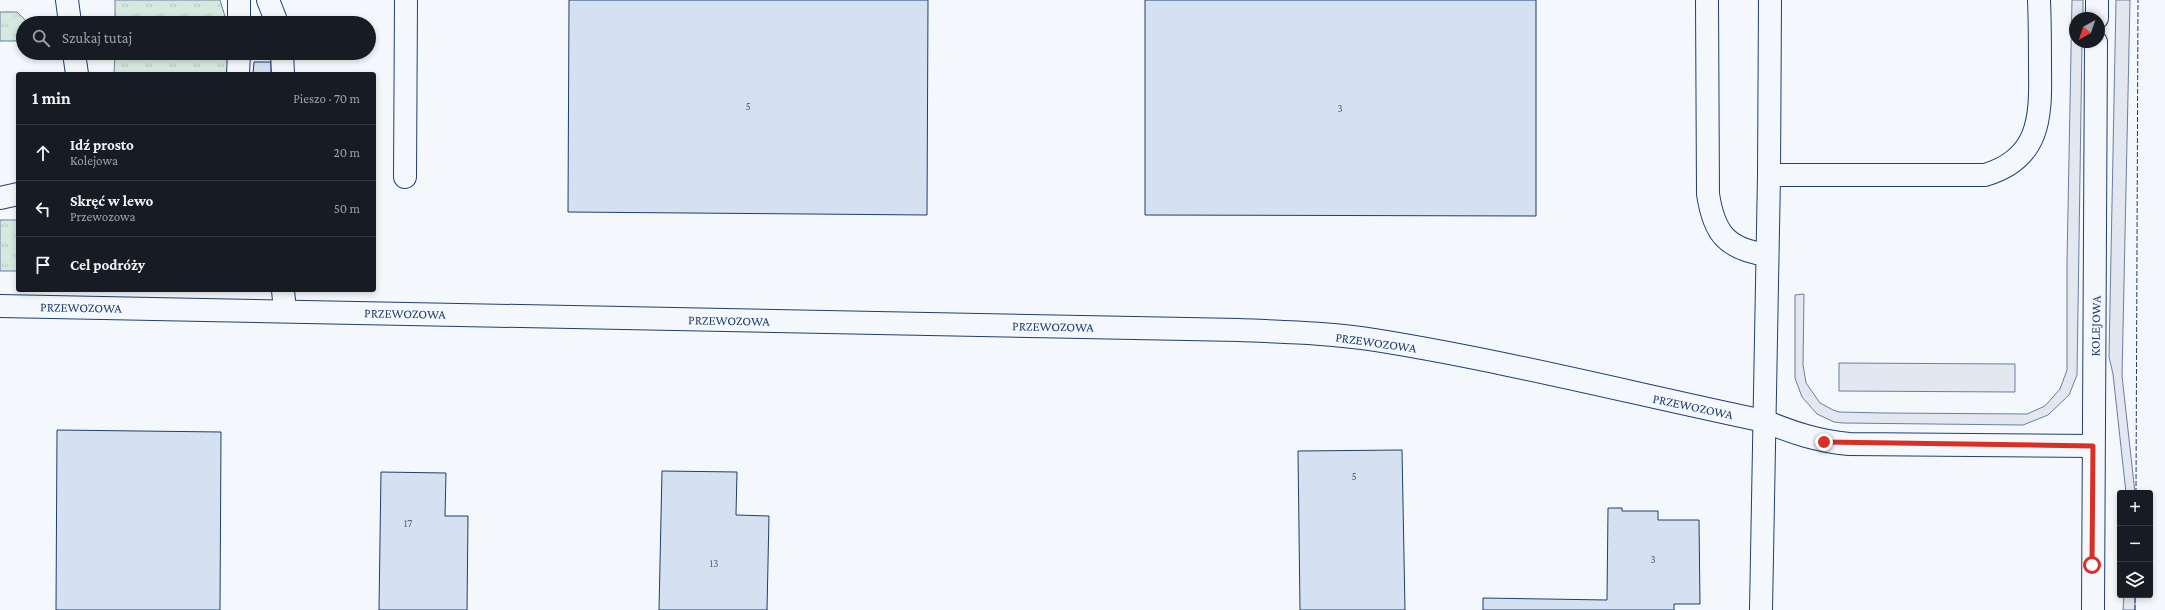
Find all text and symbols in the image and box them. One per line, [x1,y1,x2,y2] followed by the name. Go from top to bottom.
[2069,12,2105,48] north arrow
[16,16,376,60] search box
[30,27,52,49] icon: search
[62,30,132,46] text: Szukaj tutaj
[32,89,71,108] text: 1 min
[293,91,360,106] text: Pieszo · 70 m
[745,100,751,112] house number: 5
[1337,102,1343,114] house number: 3
[70,137,134,153] text: Idź prosto
[32,142,54,164] icon: ahead
[334,145,360,160] text: 20 m
[70,153,118,168] text: Kolejowa
[70,193,153,209] text: Skręć w lewo
[32,198,54,220] icon: left
[334,201,360,216] text: 50 m
[70,209,136,224] text: Przewozowa
[32,254,54,276] icon: arrive
[70,257,145,273] text: Cel podróży
[2087,295,2104,357] street label: KOLEJOWA
[40,299,123,316] street label: PRZEWOZOWA
[364,305,447,322] street label: PRZEWOZOWA
[688,312,771,329] street label: PRZEWOZOWA
[1012,318,1095,335] street label: PRZEWOZOWA
[1334,329,1418,356] street label: PRZEWOZOWA
[1651,391,1735,422] street label: PRZEWOZOWA
[1815,433,1833,451] route end
[1351,470,1357,482] house number: 5
[2117,490,2153,598] map controls
[2117,490,2153,526] button: +
[404,517,412,529] house number: 17
[2117,526,2153,562] button: −
[1650,553,1656,565] house number: 3
[2083,556,2101,574] route start
[710,557,718,569] house number: 13
[2117,562,2153,598] button: layers

